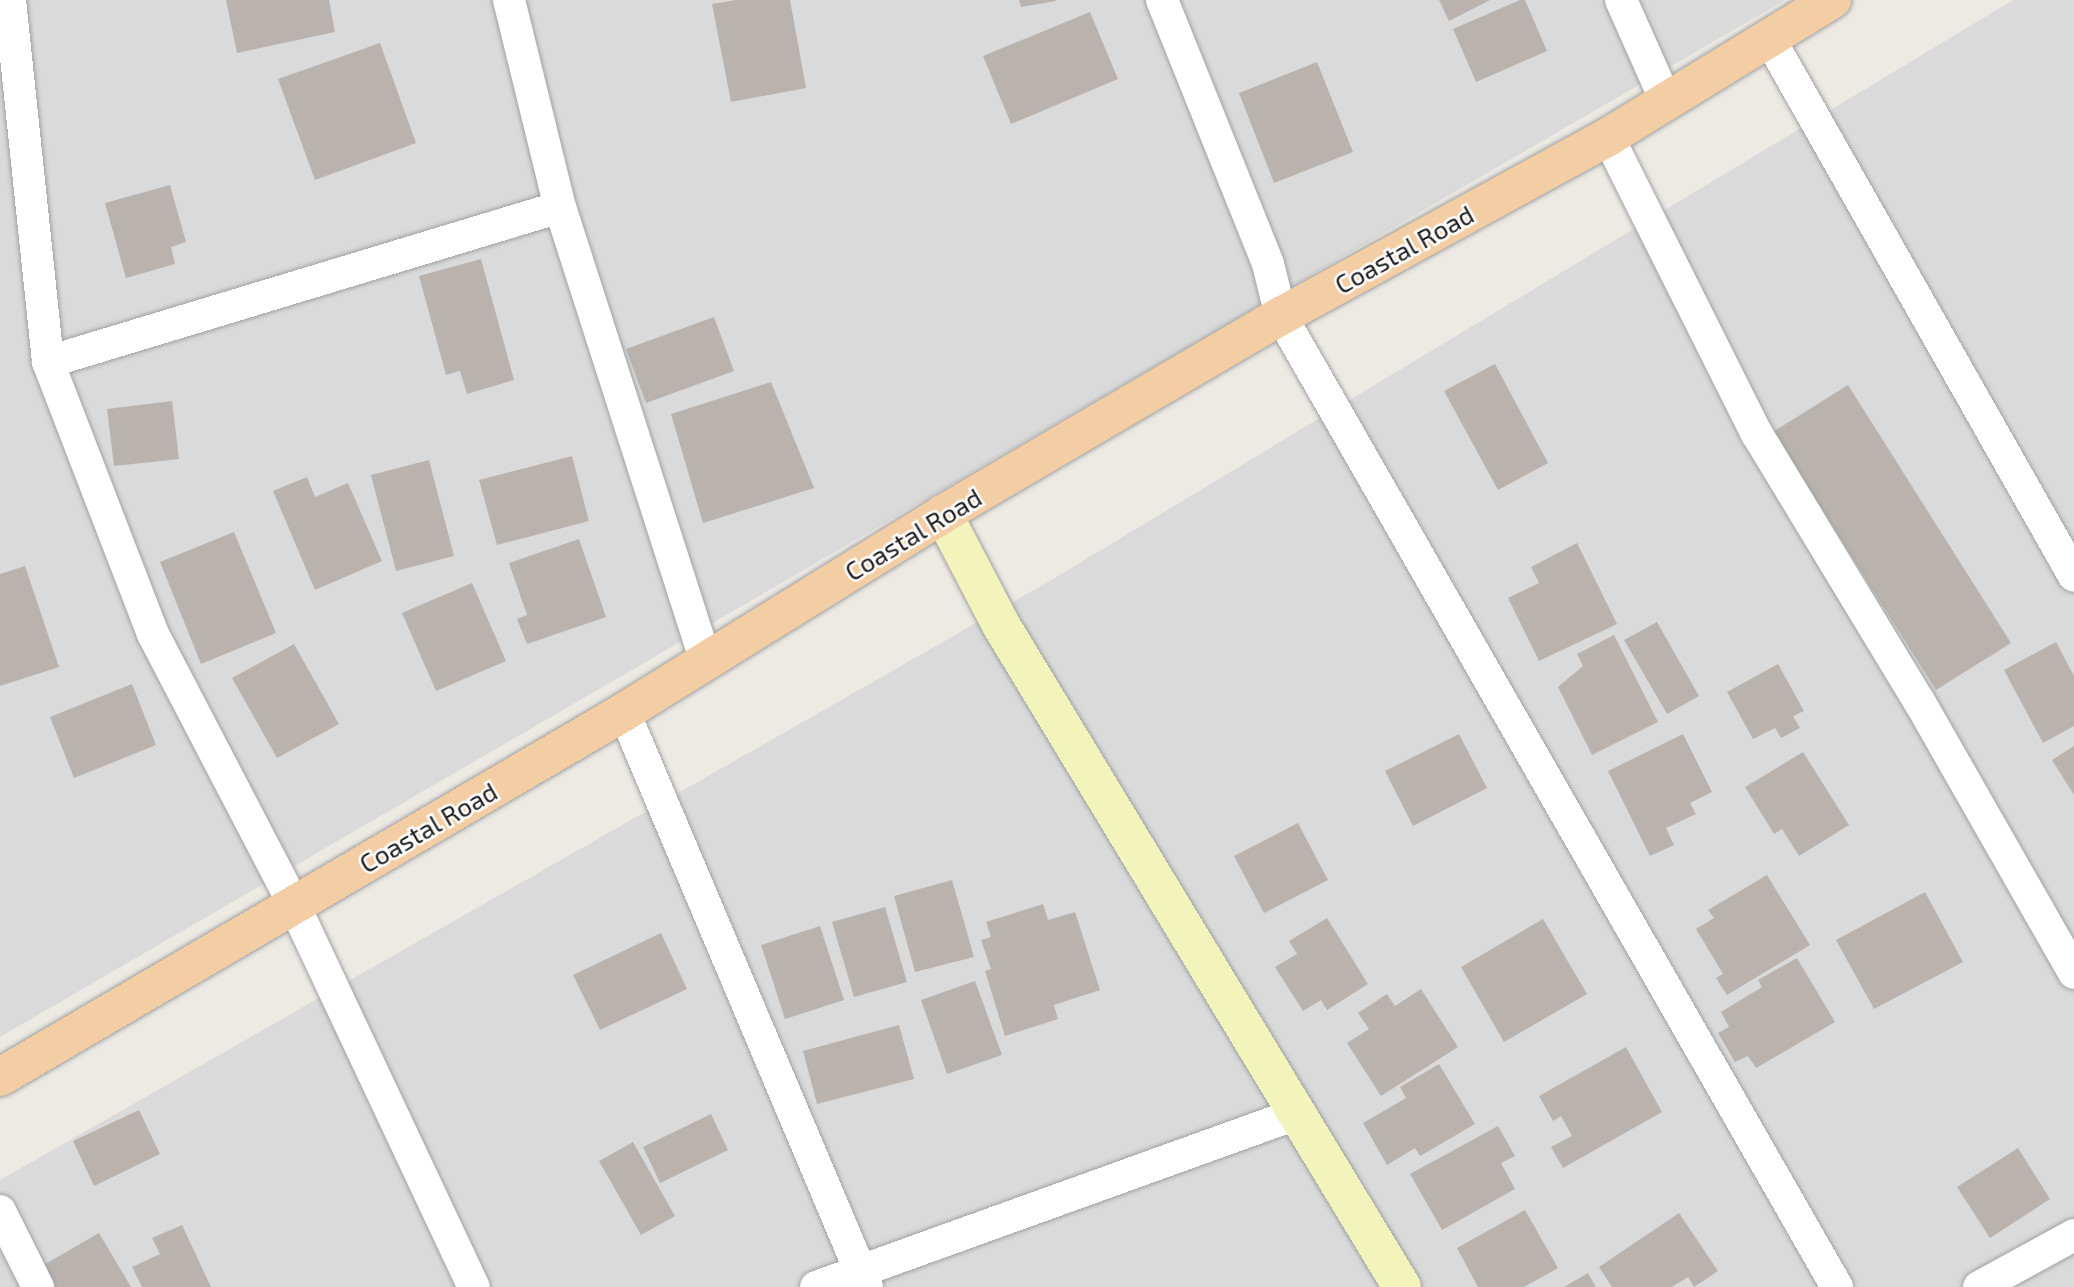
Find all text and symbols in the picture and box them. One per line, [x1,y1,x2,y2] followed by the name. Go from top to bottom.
[1329,198,1479,300] street label: Coastal Road
[839,481,987,587] street label: Coastal Road
[353,775,503,879] street label: Coastal Road

